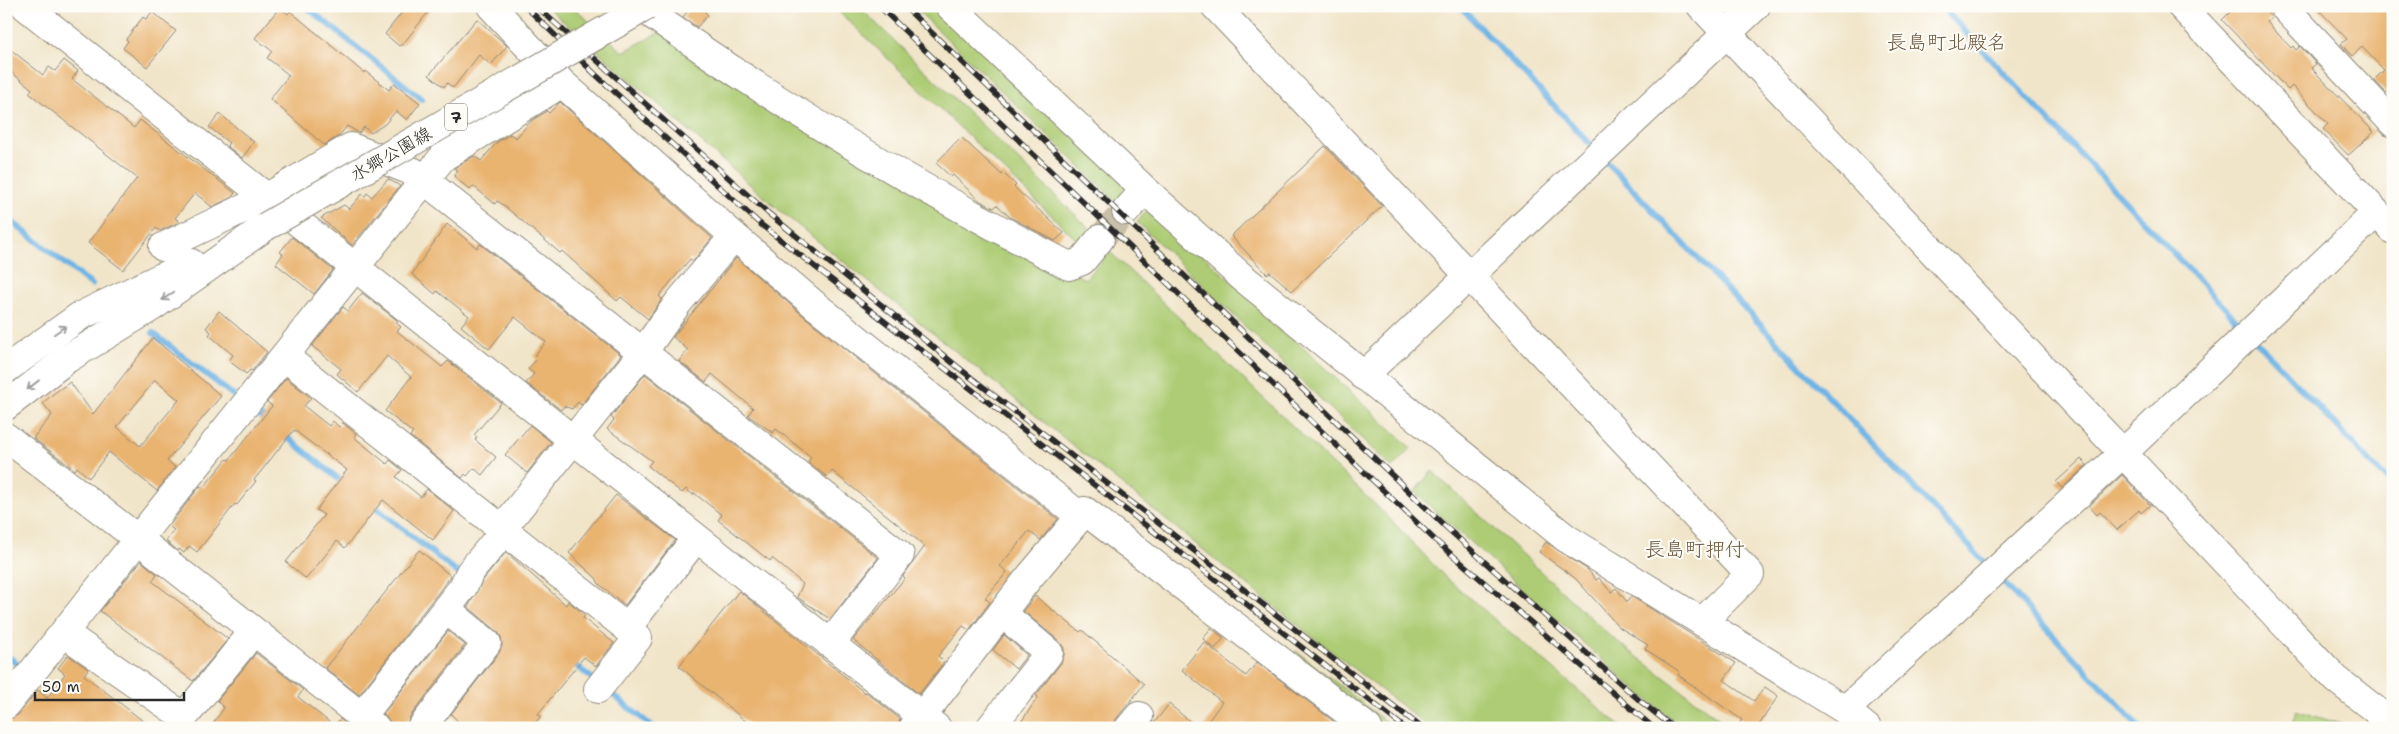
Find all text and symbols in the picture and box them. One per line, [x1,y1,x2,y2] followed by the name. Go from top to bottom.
[1887,29,2007,55] district label: 長島町北殿名
[445,104,467,130] road number: 7
[346,121,436,187] street label: 水郷公園線
[161,291,175,301] one-way arrow
[53,325,67,335] one-way arrow
[27,380,40,391] one-way arrow
[1645,536,1745,562] district label: 長島町押付
[35,669,184,701] scale bar
[42,677,80,697] text: 50 m

